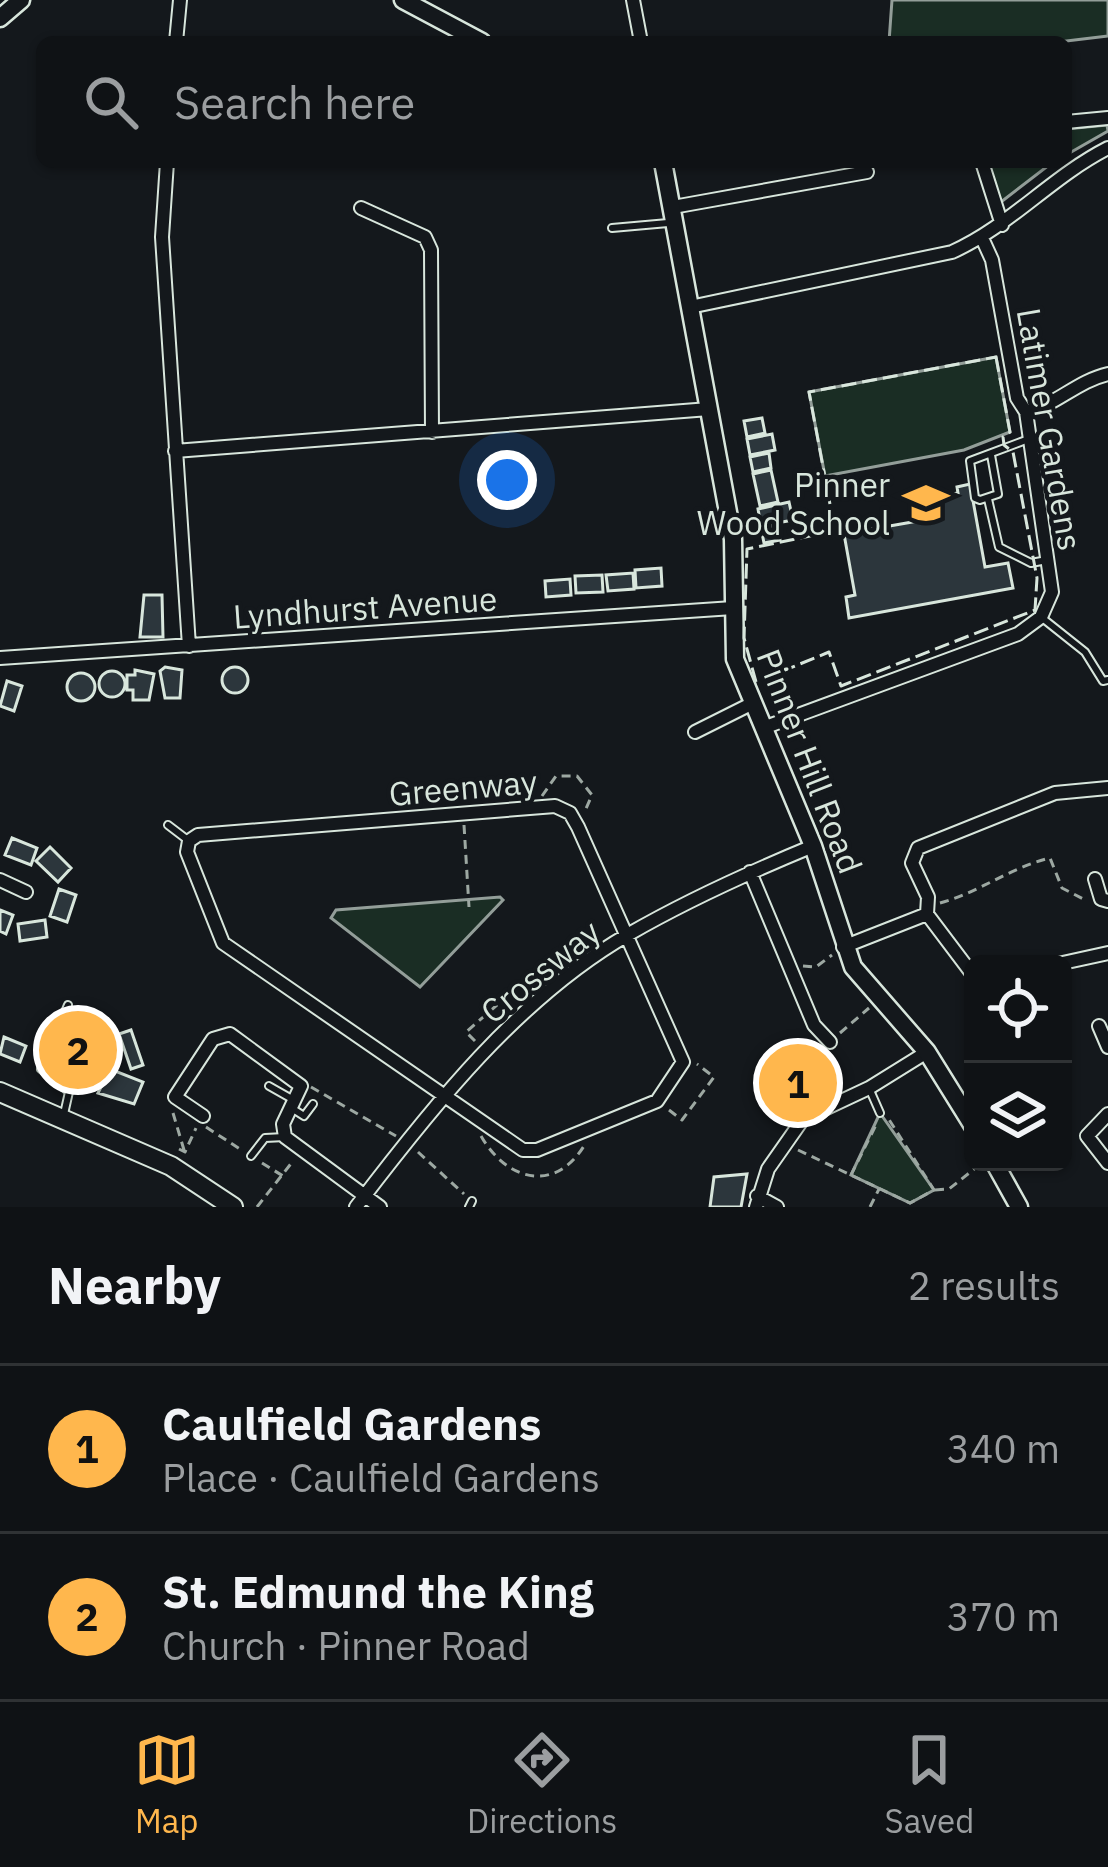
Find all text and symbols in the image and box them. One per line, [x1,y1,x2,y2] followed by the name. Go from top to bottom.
[36,36,1072,168] search box
[78,69,144,135] icon: search
[174,73,415,131] text: Search here
[1008,304,1092,554] street label: Latimer Gardens
[477,450,537,510] your location
[697,463,890,544] place label: Pinner Wood School
[901,478,951,528] school or university icon: Pinner Wood School
[232,576,498,638] street label: Lyndhurst Avenue
[748,643,872,879] street label: Pinner Hill Road
[387,759,539,815] street label: Greenway
[471,910,609,1032] street label: Crossway
[964,955,1072,1171] map controls
[964,955,1072,1063] button: locate
[39,1005,117,1095] pin: 2
[759,1038,837,1128] pin: 1
[964,1063,1072,1171] button: layers
[48,1252,221,1318] text: Nearby
[908,1260,1060,1311] text: 2 results
[162,1394,542,1452] text: Caulfield Gardens
[75,1423,99,1474] text: 1
[947,1423,1060,1474] text: 340 m
[162,1452,600,1503] text: Place · Caulfield Gardens
[162,1562,594,1620] text: St. Edmund the King
[75,1591,99,1642] text: 2
[947,1591,1060,1642] text: 370 m
[162,1620,530,1671] text: Church · Pinner Road
[134,1727,200,1842] tab: Map
[467,1727,617,1842] tab: Directions
[885,1727,974,1842] tab: Saved

